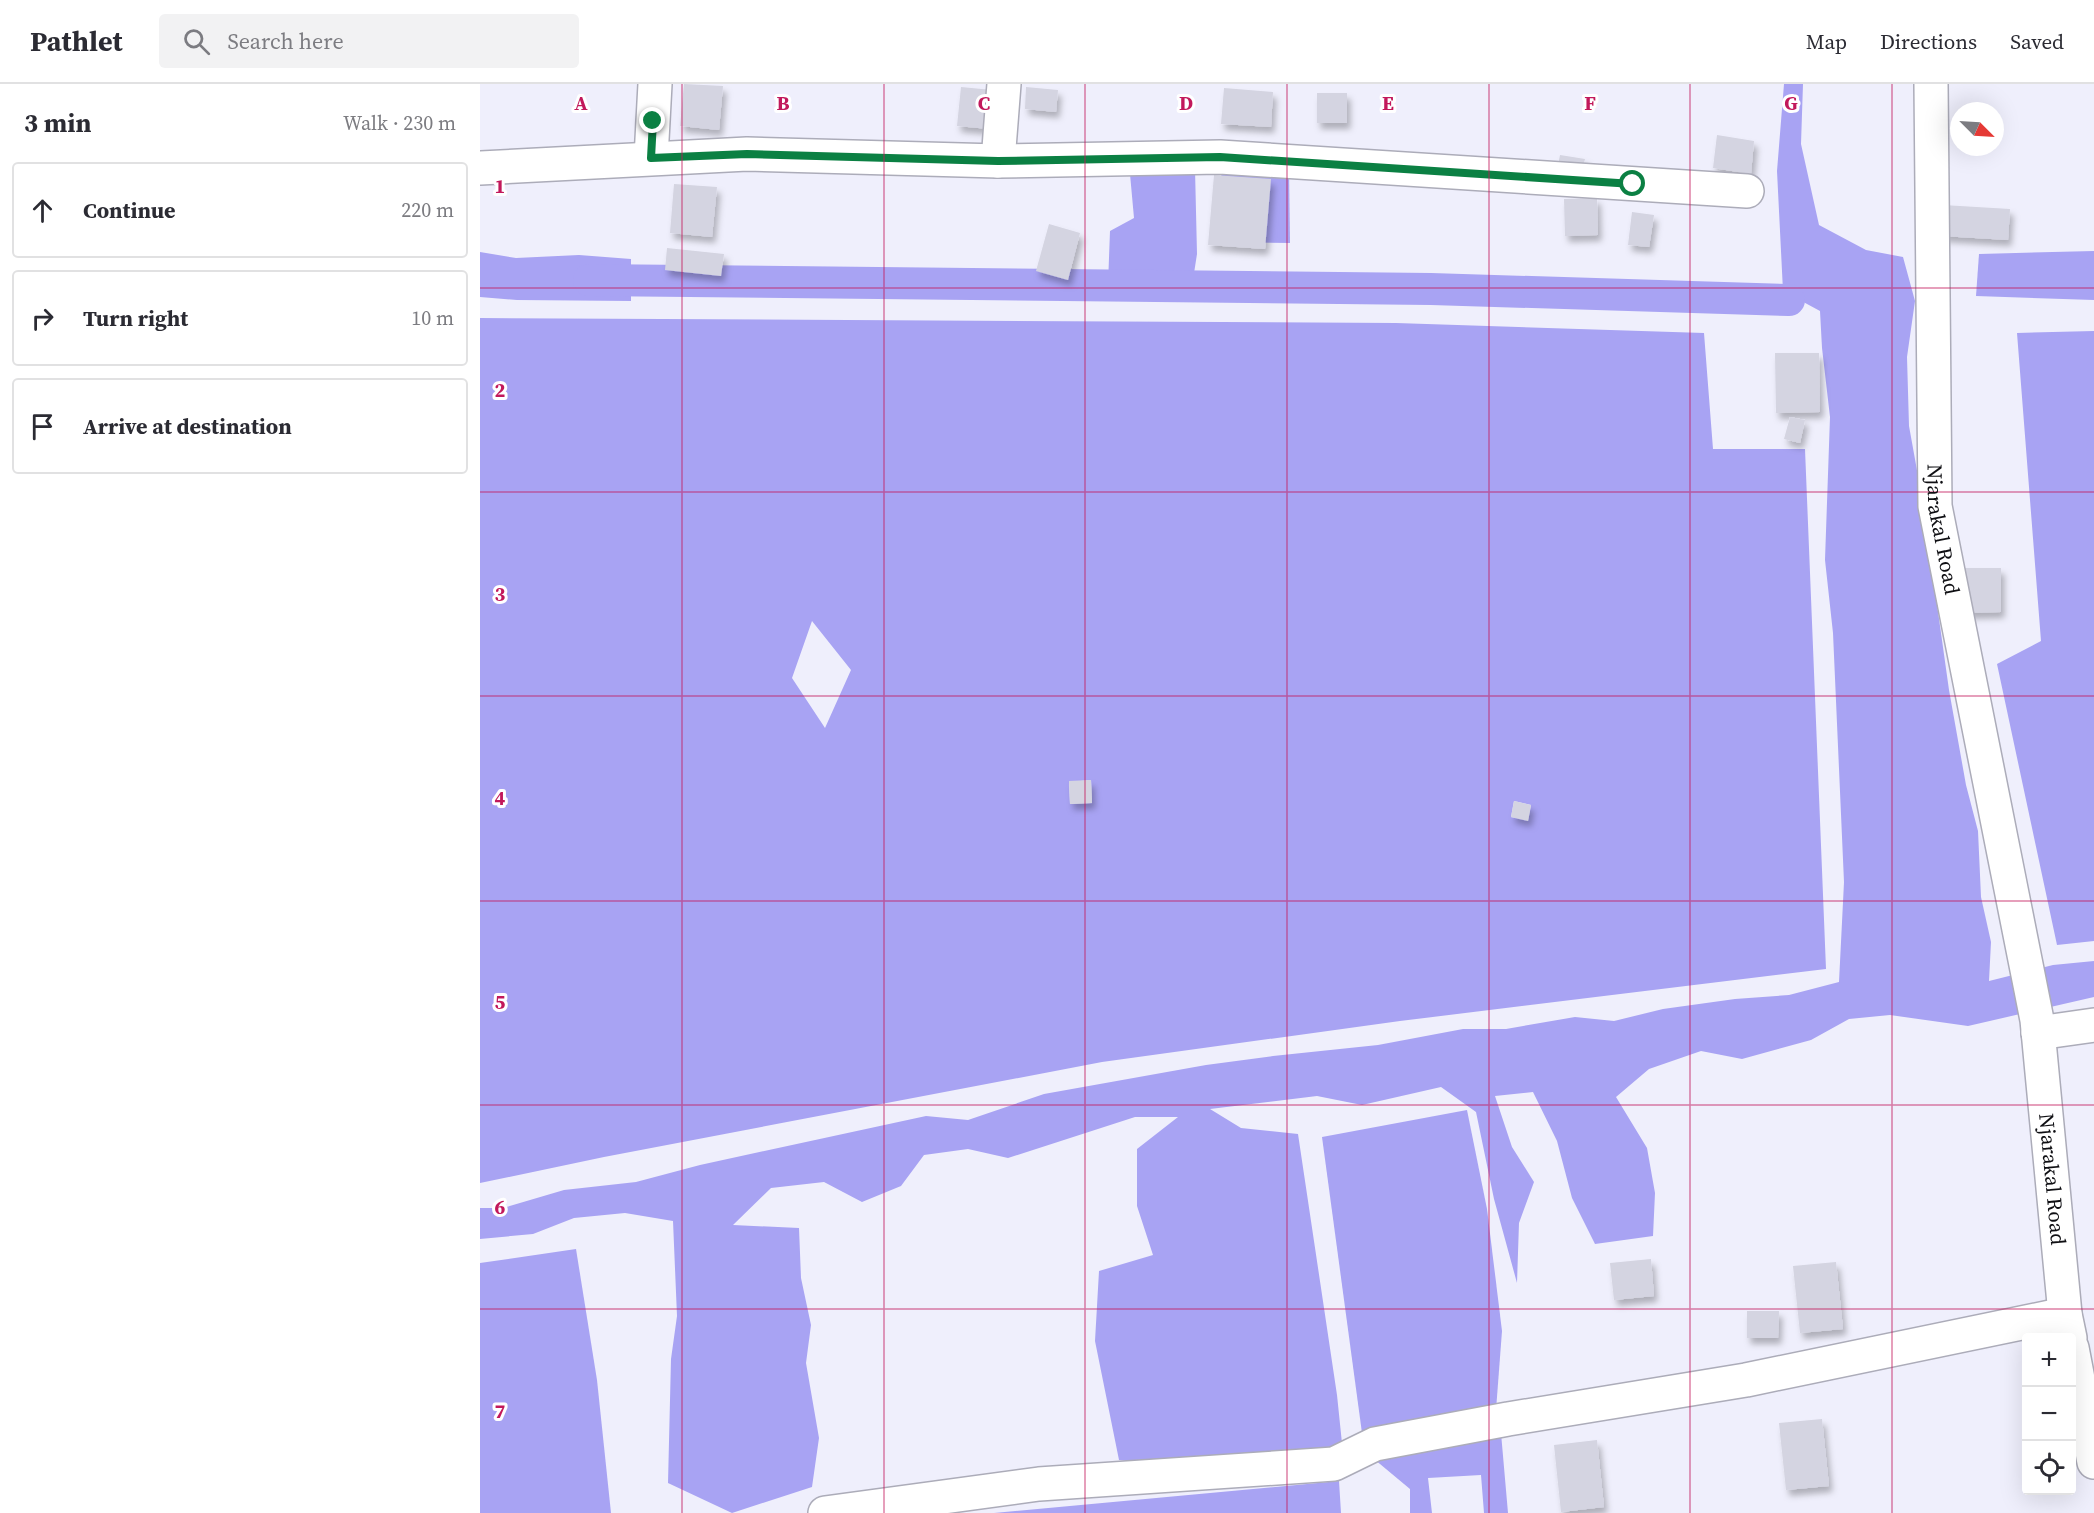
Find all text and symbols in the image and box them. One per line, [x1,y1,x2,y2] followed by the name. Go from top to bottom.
[159,14,579,68] search box
[30,22,123,60] text: Pathlet
[180,25,213,58] icon: search
[228,26,344,56] text: Search here
[1806,27,1847,56] text: Map
[1880,27,1977,56] text: Directions
[2010,27,2064,56] text: Saved
[574,89,588,117] text: A
[776,89,790,117] text: B
[978,89,990,117] text: C
[1179,89,1193,117] text: D
[1382,89,1394,117] text: E
[1584,89,1596,117] text: F
[1784,89,1798,117] text: G
[1950,102,2004,156] north arrow
[24,105,91,141] text: 3 min
[639,107,665,133] route end
[343,109,456,137] text: Walk · 230 m
[1619,170,1645,196] route start
[495,172,505,200] text: 1
[26,194,59,227] icon: ahead
[83,195,176,225] text: Continue
[401,196,454,224] text: 220 m
[26,302,59,335] icon: right
[83,303,188,333] text: Turn right
[411,304,454,332] text: 10 m
[495,376,506,404] text: 2
[26,410,59,443] icon: arrive
[83,411,292,441] text: Arrive at destination
[1921,464,1967,597] street label: Njarakal Road
[495,580,506,608] text: 3
[495,784,506,812] text: 4
[495,988,506,1016] text: 5
[2032,1112,2073,1246] street label: Njarakal Road
[495,1193,506,1221] text: 6
[2022,1333,2076,1495] map controls
[2022,1333,2076,1387] button: +
[2022,1387,2076,1441] button: −
[495,1397,506,1425] text: 7
[2022,1441,2076,1495] button: locate

